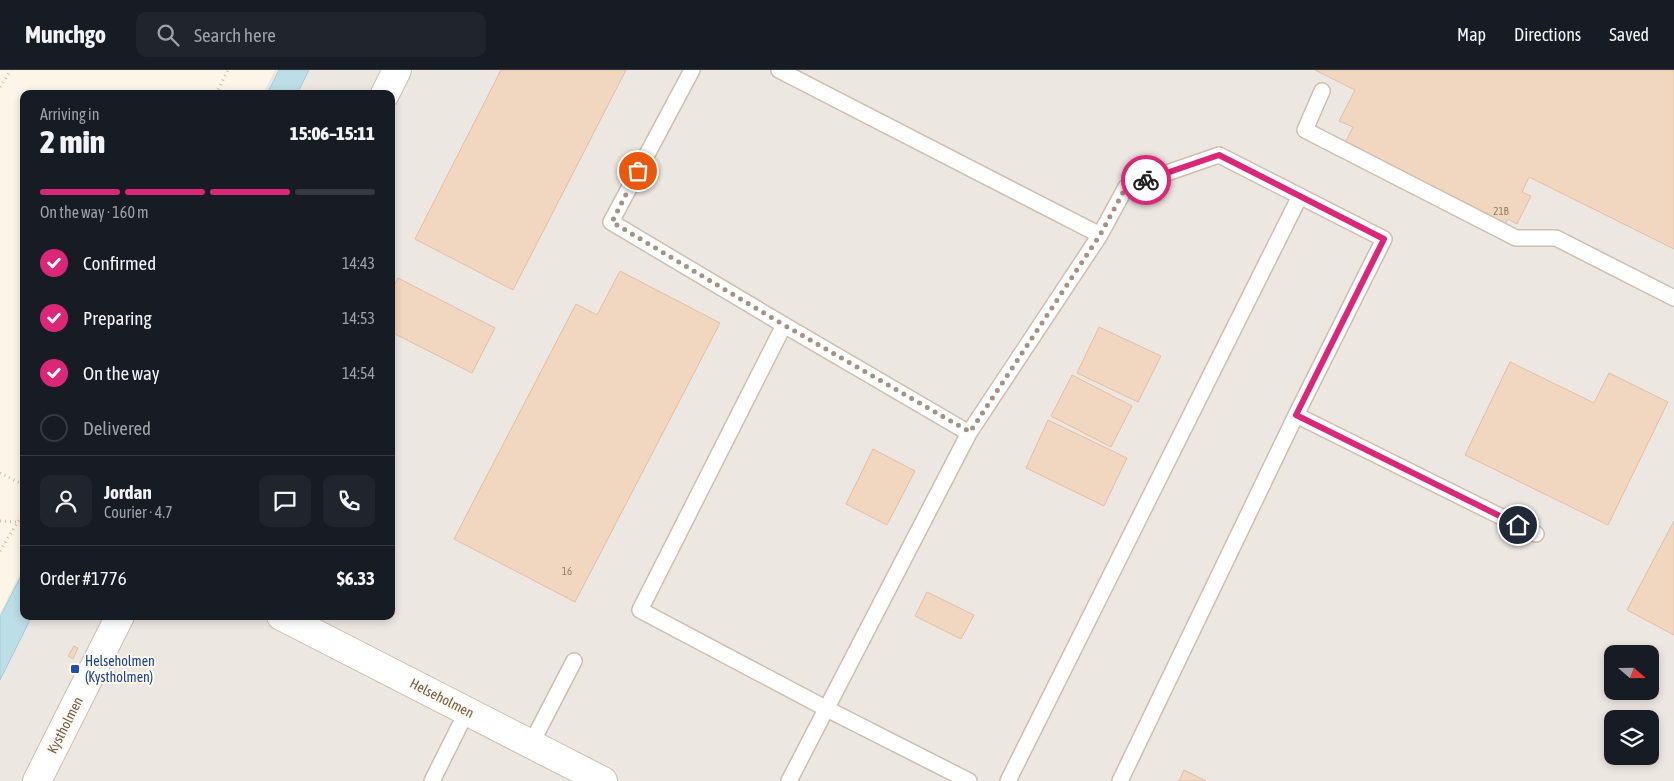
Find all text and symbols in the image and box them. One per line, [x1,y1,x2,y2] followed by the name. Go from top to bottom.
[136,12,486,57] search box
[25,21,106,48] text: Munchgo
[154,21,182,49] icon: search
[194,24,276,46] text: Search here
[1457,24,1486,45] text: Map
[1514,24,1581,45] text: Directions
[1609,24,1649,45] text: Saved
[40,105,100,123] text: Arriving in
[290,122,375,144] text: 15:06–15:11
[40,123,105,160] text: 2 min
[617,150,659,192] pin
[1121,155,1171,205] courier
[624,157,652,185] icon: bag
[1132,166,1160,194] icon: bike
[40,203,149,221] text: On the way · 160 m
[1493,205,1510,217] house number: 21B
[40,249,68,277] icon: check
[83,252,156,274] text: Confirmed
[342,254,375,272] text: 14:43
[40,304,68,332] icon: check
[83,307,152,329] text: Preparing
[342,309,375,327] text: 14:53
[40,359,68,387] icon: check
[83,362,160,384] text: On the way
[342,364,375,382] text: 14:54
[83,417,151,439] text: Delivered
[40,475,92,527] button: person
[259,475,311,527] button: chat
[323,475,375,527] button: phone
[104,481,152,503] text: Jordan
[104,503,173,521] text: Courier · 4.7
[1497,504,1539,546] pin
[1504,511,1532,539] icon: home
[562,565,572,577] house number: 16
[40,567,127,589] text: Order #1776
[337,567,375,589] text: $6.33
[1604,645,1659,700] north arrow
[1604,645,1659,765] map controls
[85,653,155,685] place label: Helseholmen (Kystholmen)
[69,663,81,675] marker: Helseholmen (Kystholmen)
[407,675,477,721] street label: Helseholmen
[44,694,86,756] street label: Kystholmen
[1604,710,1659,765] button: layers

